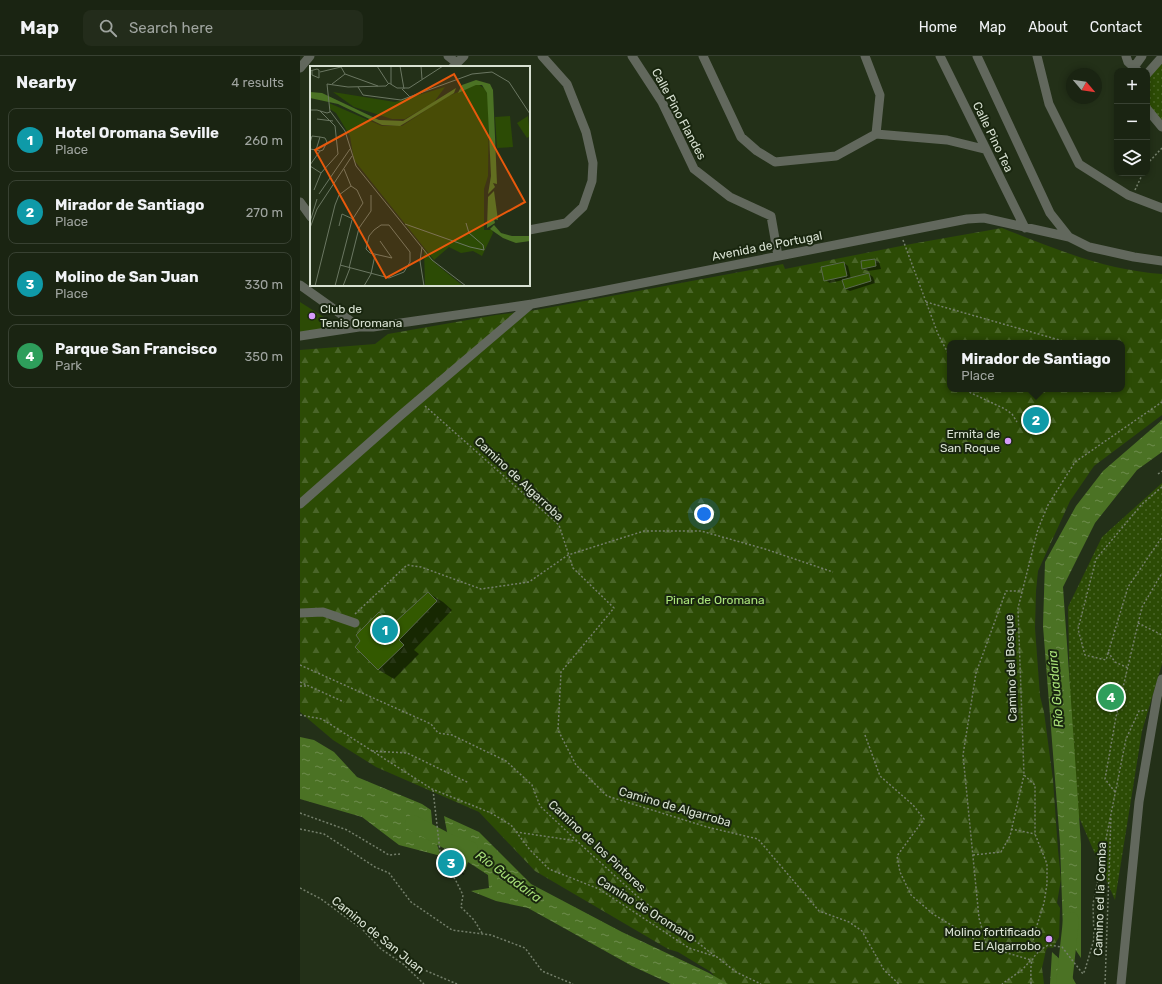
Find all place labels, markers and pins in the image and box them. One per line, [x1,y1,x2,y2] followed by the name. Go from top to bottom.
[320,302,402,330] place label: Club de Tenis Oromana
[307,311,317,321] marker: Club de Tenis Oromana
[1023,405,1049,435] pin: 2
[940,427,1000,455] place label: Ermita de San Roque
[1003,436,1013,446] marker: Ermita de San Roque
[372,615,398,645] pin: 1
[1098,682,1124,712] pin: 4
[438,848,464,878] pin: 3
[944,925,1041,953] place label: Molino fortificado El Algarrobo
[1044,934,1054,944] marker: Molino fortificado El Algarrobo

